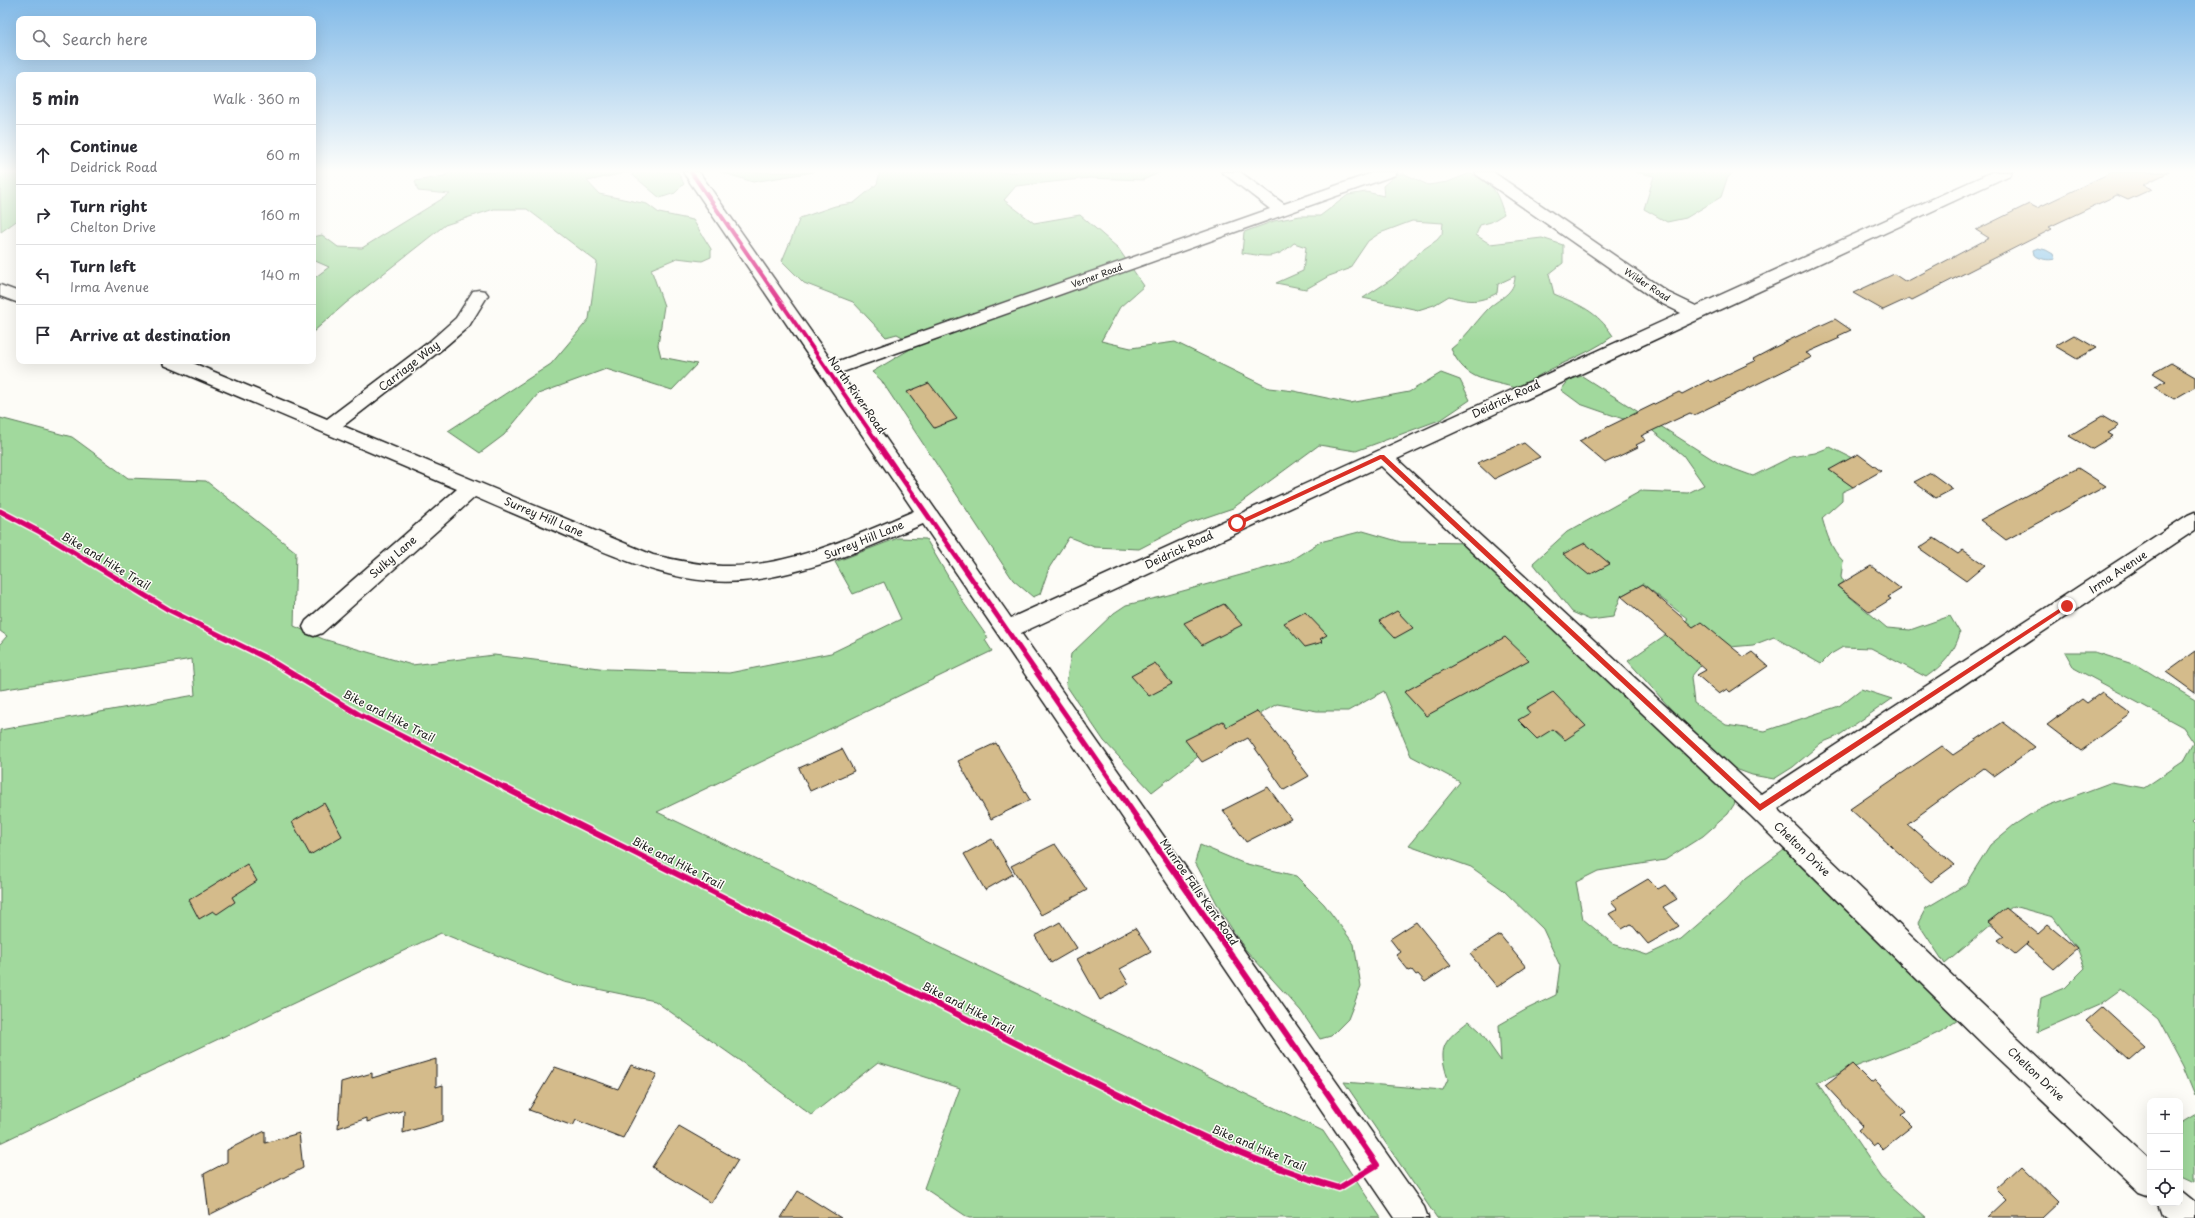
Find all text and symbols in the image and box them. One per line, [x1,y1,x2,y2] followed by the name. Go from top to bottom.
[16,16,316,60] search box
[30,27,52,49] icon: search
[62,27,148,50] text: Search here
[32,85,79,111] text: 5 min
[213,89,300,108] text: Walk · 360 m
[70,134,138,157] text: Continue
[32,144,54,166] icon: ahead
[266,145,300,164] text: 60 m
[70,157,157,176] text: Deidrick Road
[70,194,147,217] text: Turn right
[32,204,54,226] icon: right
[261,205,300,224] text: 160 m
[70,217,156,236] text: Chelton Drive
[70,254,136,277] text: Turn left
[1069,259,1124,291] street label: Verner Road
[32,264,54,286] icon: left
[1622,264,1673,304] street label: Wilder Road
[261,265,300,284] text: 140 m
[70,277,149,296] text: Irma Avenue
[70,323,231,346] text: Arrive at destination
[32,324,54,346] icon: arrive
[374,336,443,395] street label: Carriage Way
[824,353,891,437] street label: North River Road
[1469,375,1543,422] street label: Deidrick Road
[502,492,587,541] street label: Surrey Hill Lane
[1228,514,1246,532] route start
[821,516,906,563] street label: Surrey Hill Lane
[1142,526,1216,573] street label: Deidrick Road
[59,527,154,594] street label: Bike and Hike Trail
[365,531,420,582] street label: Sulky Lane
[2085,546,2151,597] street label: Irma Avenue
[2058,597,2076,615] route end
[340,685,438,746] street label: Bike and Hike Trail
[1770,817,1835,880] street label: Chelton Drive
[629,832,727,893] street label: Bike and Hike Trail
[1156,835,1243,949] street label: Munroe Falls Kent Road
[919,977,1017,1038] street label: Bike and Hike Trail
[2004,1043,2069,1105] street label: Chelton Drive
[2147,1098,2183,1206] map controls
[2147,1098,2183,1134] button: +
[1209,1120,1309,1175] street label: Bike and Hike Trail
[2147,1134,2183,1170] button: −
[2147,1170,2183,1206] button: locate

